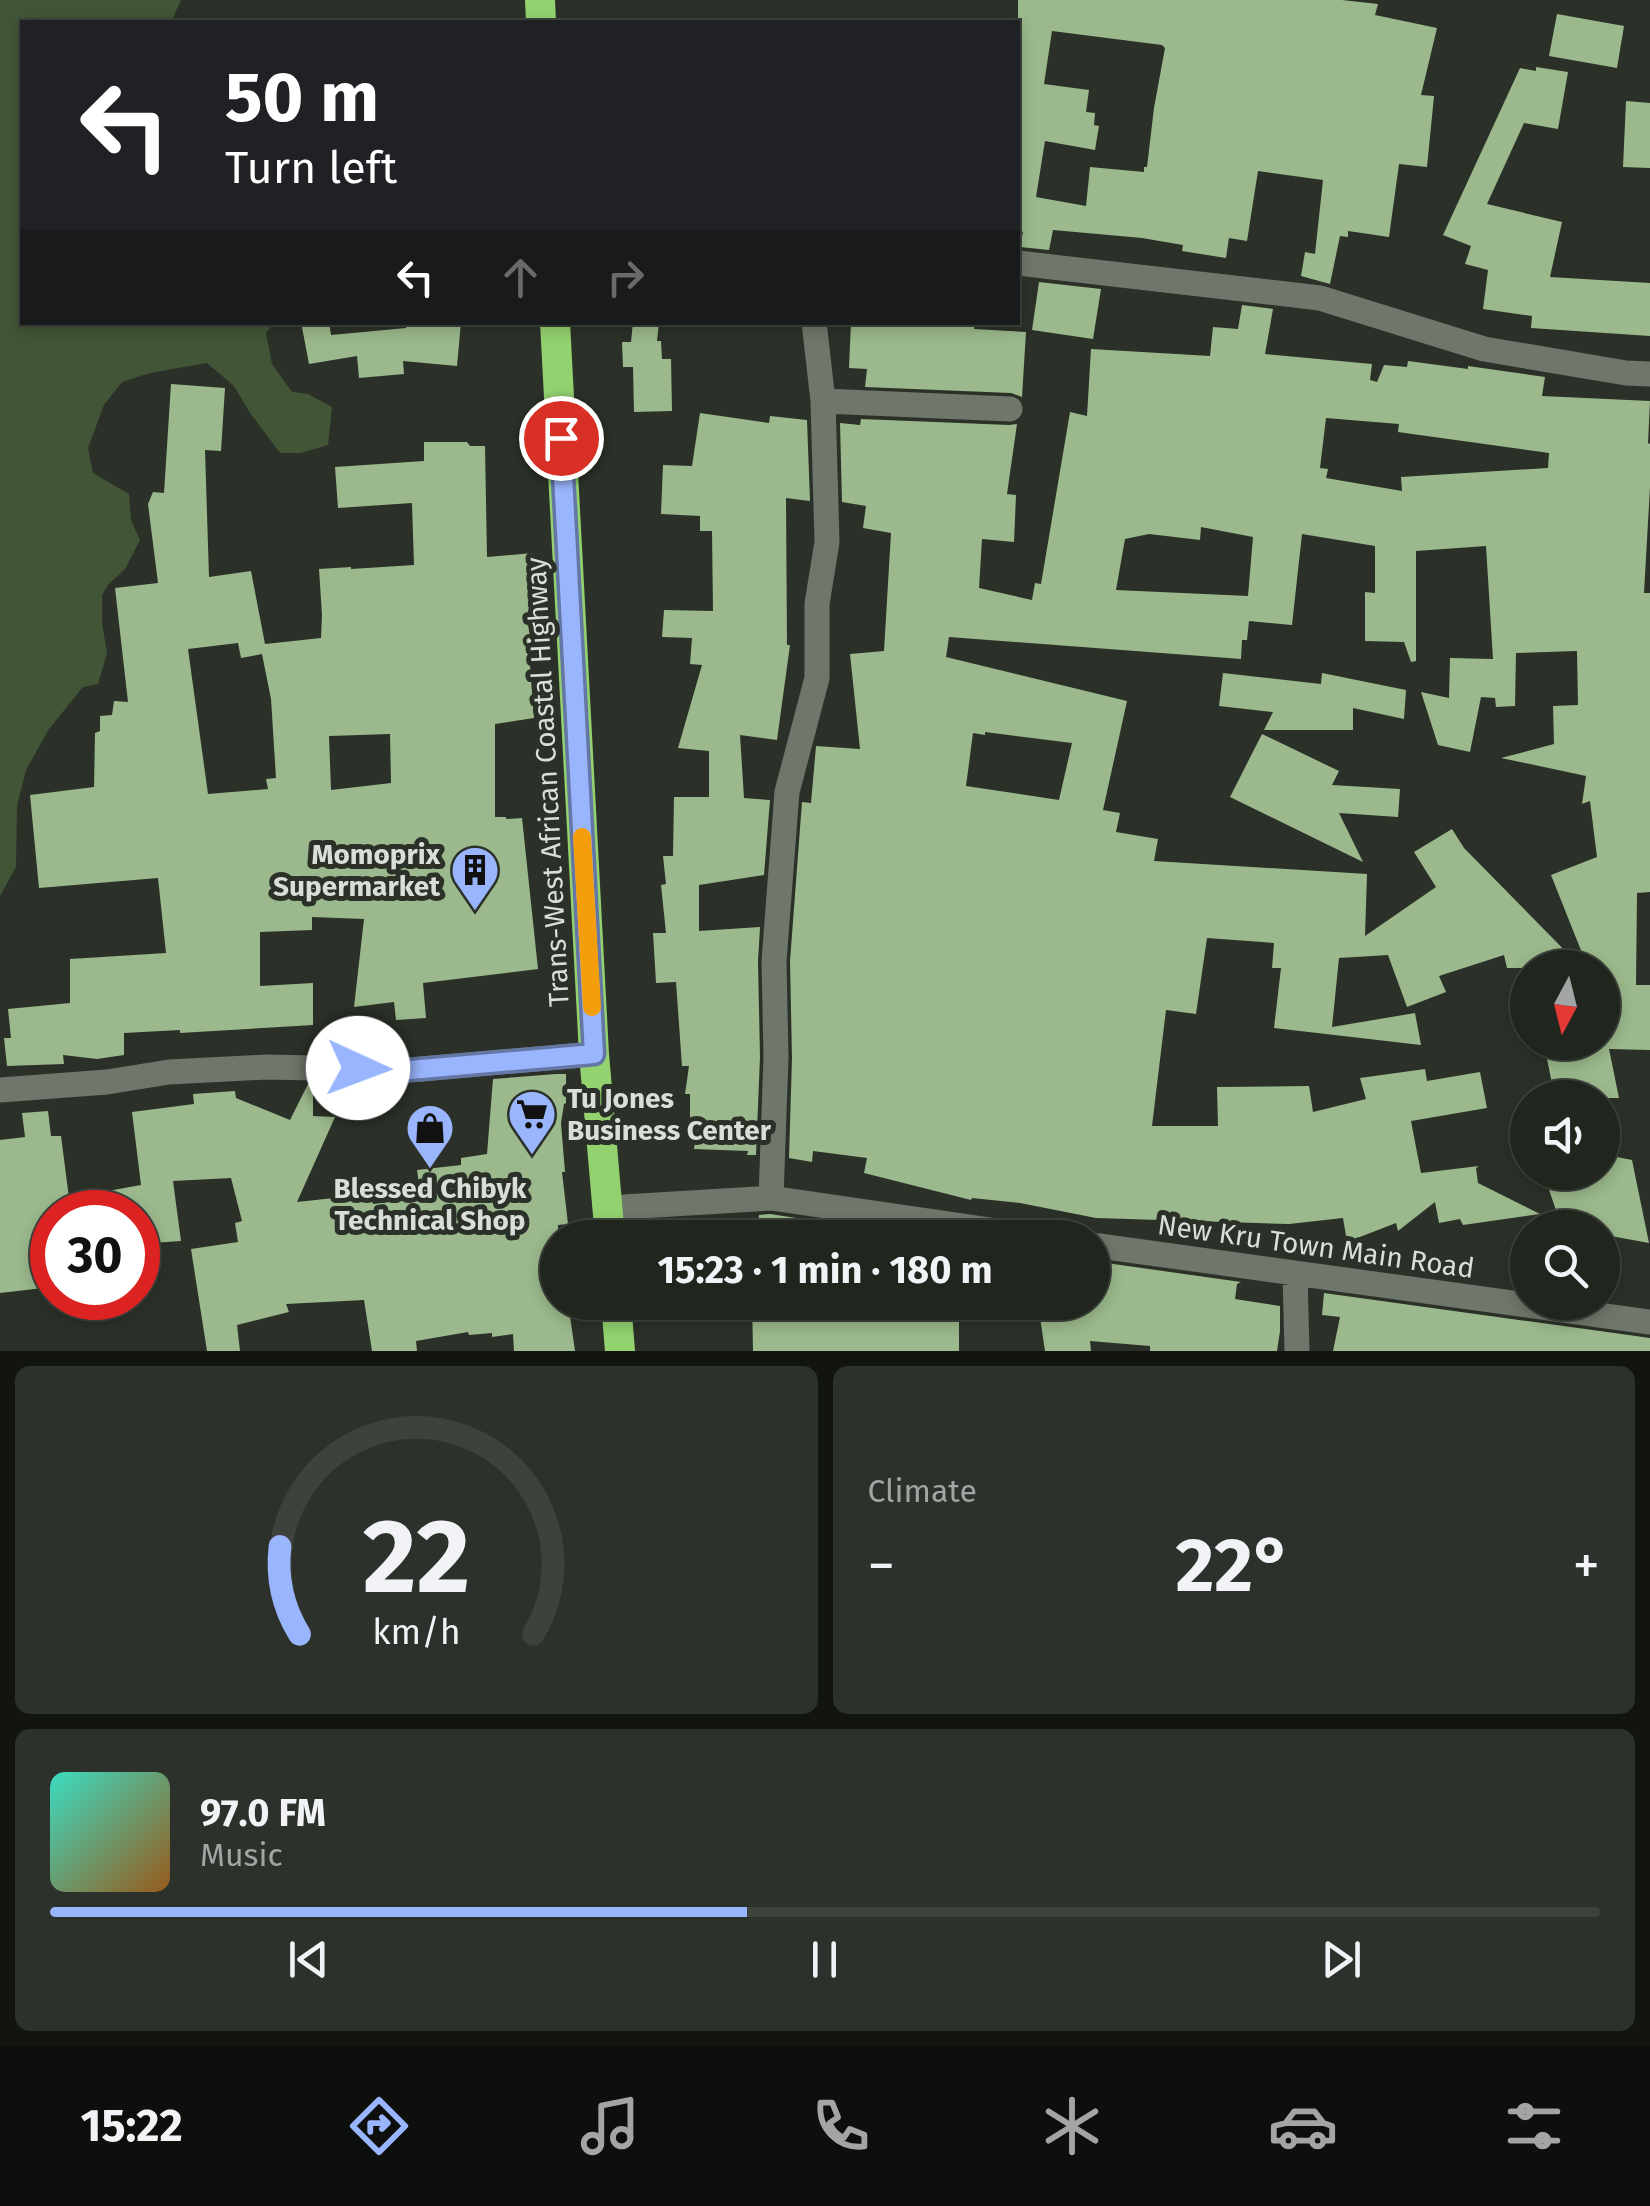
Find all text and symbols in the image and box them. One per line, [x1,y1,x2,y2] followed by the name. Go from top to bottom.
[225,56,379,140] text: 50 m
[60,60,190,190] icon: left
[225,141,397,195] text: Turn left
[388,250,443,305] icon: left
[493,250,548,305] icon: ahead
[598,250,653,305] icon: right
[519,396,604,481] pin
[534,411,589,466] icon: arrive
[519,556,576,1008] street label: Trans-West African Coastal Highway
[273,838,441,903] place label: Momoprix Supermarket
[449,844,501,912] building icon: Momoprix Supermarket
[1510,950,1620,1060] north arrow
[1510,950,1620,1320] map controls
[306,1016,410,1120] position arrow
[1510,1080,1620,1190] button: sound
[567,1082,772,1147] place label: Tu Jones Business Center
[506,1088,558,1156] supermarket icon: Tu Jones Business Center
[404,1102,456,1170] shop icon: Blessed Chibyk Technical Shop
[334,1172,527,1237] place label: Blessed Chibyk Technical Shop
[30,1190,160,1320] speed limit sign: 30
[1155,1208,1476,1285] street label: New Kru Town Main Road
[1510,1210,1620,1320] button: search
[657,1247,993,1293] text: 15:23 · 1 min · 180 m
[868,1472,977,1510] text: Climate
[362,1495,470,1620] text: 22
[1175,1521,1292,1611] text: 22°
[868,1533,895,1599] text: −
[1573,1533,1600,1599] text: +
[372,1611,460,1653] text: km/h
[200,1790,326,1836] text: 97.0 FM
[200,1836,283,1874] text: Music
[281,1932,336,1987] icon: previous
[797,1932,852,1987] icon: pause
[1314,1932,1369,1987] icon: next
[344,2091,414,2161] icon: directions
[575,2091,645,2161] icon: music
[806,2091,876,2161] icon: phone
[1037,2091,1107,2161] icon: climate
[1268,2091,1338,2161] icon: car
[1499,2091,1569,2161] icon: filters
[81,2099,183,2153] text: 15:22

